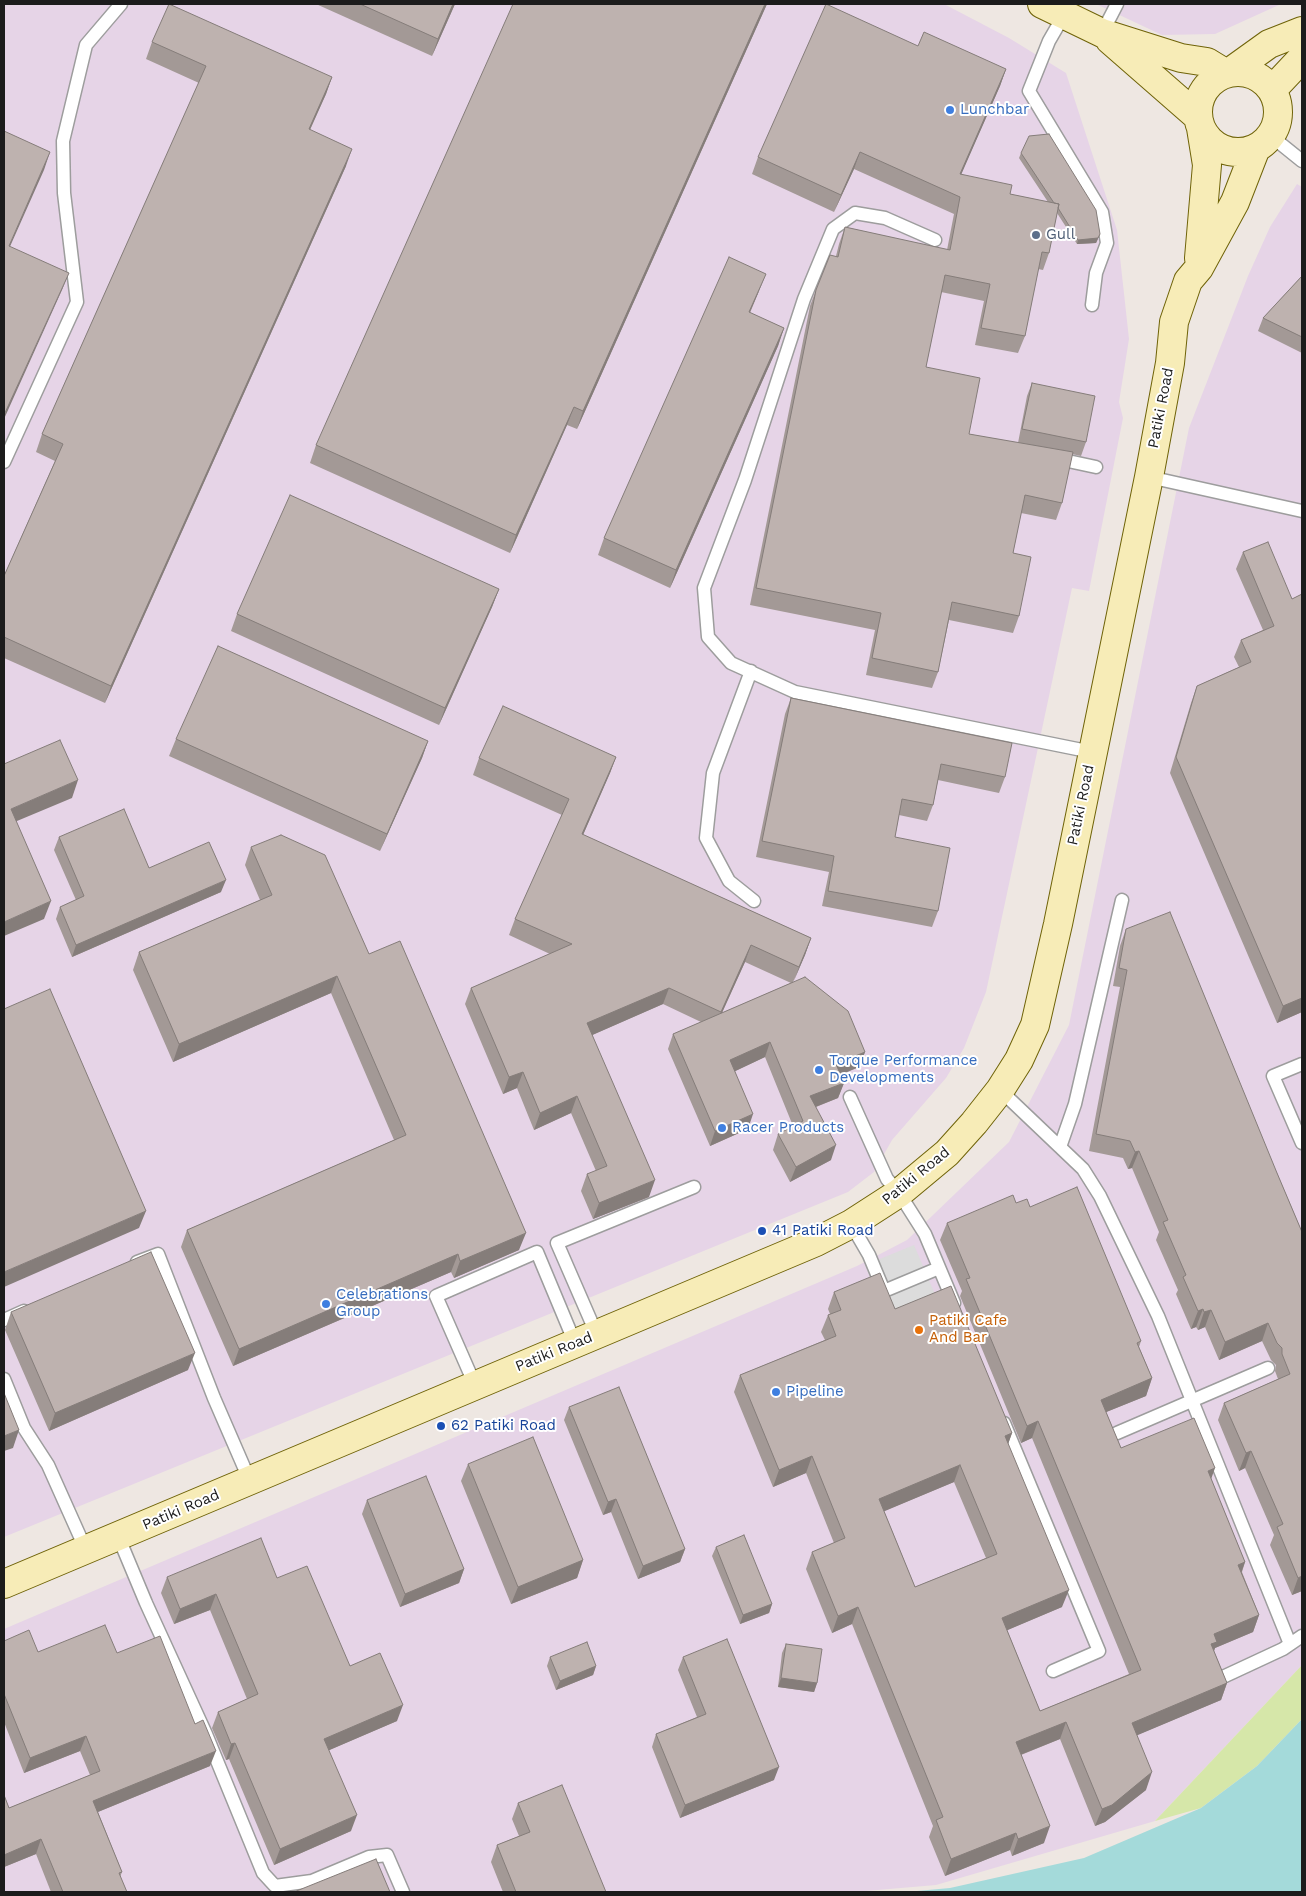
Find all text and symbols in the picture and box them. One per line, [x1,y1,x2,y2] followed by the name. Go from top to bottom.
[960,101,1029,119] place label: Lunchbar
[944,104,956,116] marker: Lunchbar
[1046,226,1075,244] place label: Gull
[1030,229,1042,241] marker: Gull
[1144,366,1178,450] street label: Patiki Road
[1064,763,1098,847] street label: Patiki Road
[829,1052,977,1087] place label: Torque Performance Developments
[813,1064,825,1076] marker: Torque Performance Developments
[732,1119,844,1137] place label: Racer Products
[716,1122,728,1134] marker: Racer Products
[879,1143,953,1209] street label: Patiki Road
[772,1222,874,1240] place label: 41 Patiki Road
[756,1225,768,1237] marker: 41 Patiki Road
[336,1286,428,1321] place label: Celebrations Group
[320,1298,332,1310] marker: Celebrations Group
[929,1312,1007,1347] place label: Patiki Cafe And Bar
[913,1324,925,1336] marker: Patiki Cafe And Bar
[513,1328,595,1376] street label: Patiki Road
[786,1383,844,1401] place label: Pipeline
[770,1386,782,1398] marker: Pipeline
[451,1417,556,1435] place label: 62 Patiki Road
[435,1420,447,1432] marker: 62 Patiki Road
[140,1486,222,1534] street label: Patiki Road

